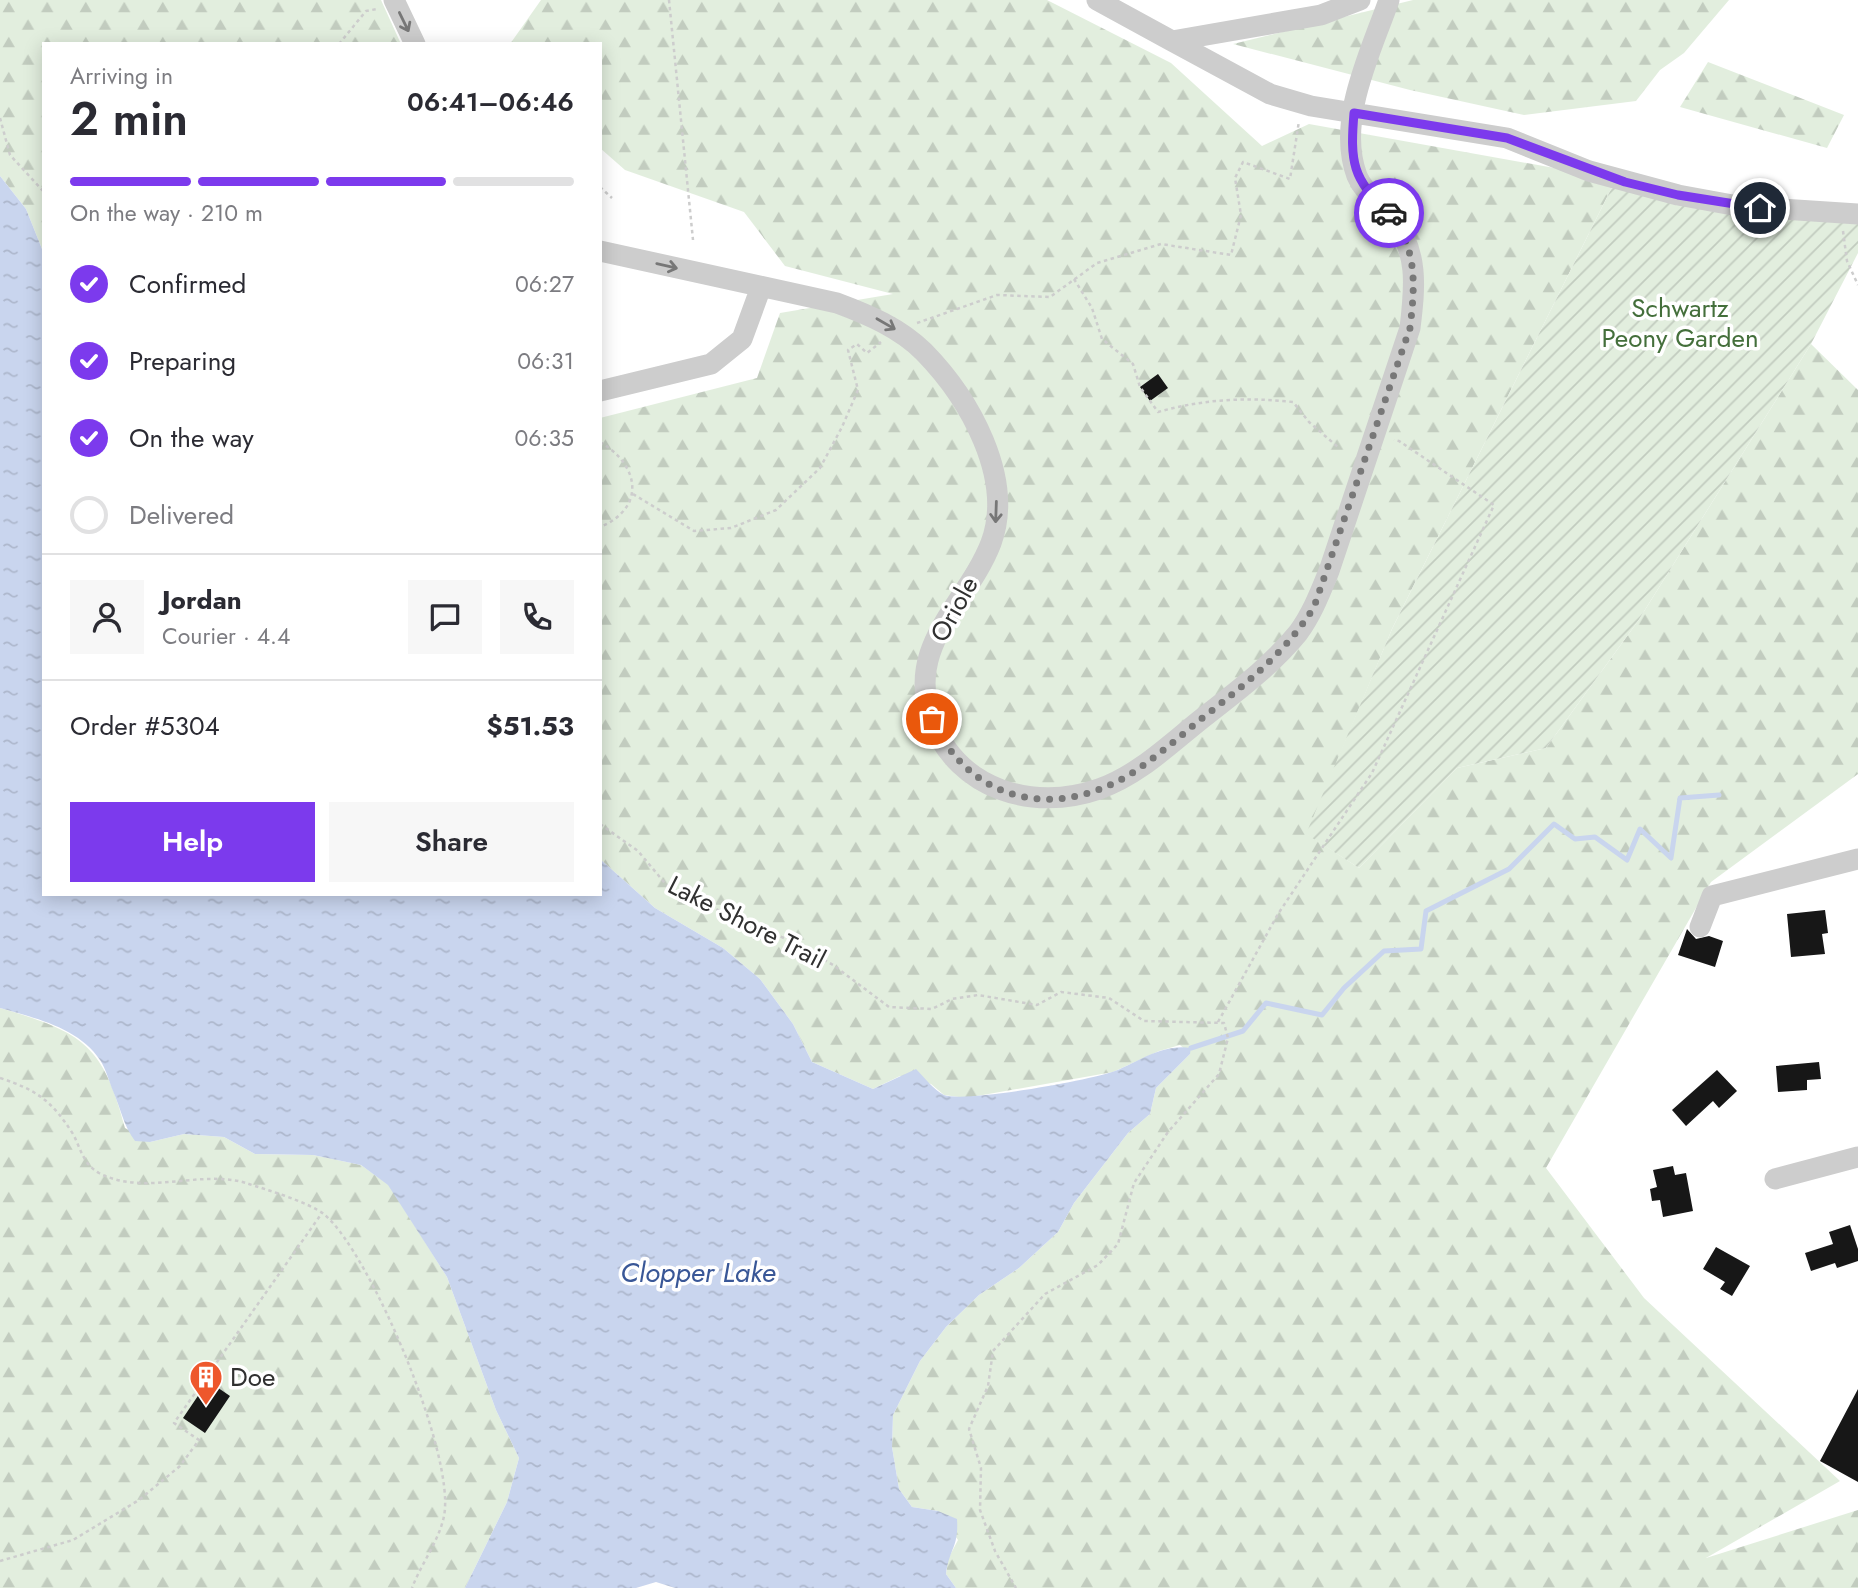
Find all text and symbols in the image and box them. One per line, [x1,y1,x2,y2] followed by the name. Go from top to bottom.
[398,11,412,32] one-way arrow
[70,59,173,93] text: Arriving in
[407,83,574,121] text: 06:41–06:46
[70,86,188,152] text: 2 min
[1354,178,1424,248] courier
[1730,178,1790,238] pin
[1741,189,1779,227] icon: home
[1370,194,1408,232] icon: car
[70,196,263,230] text: On the way · 210 m
[655,260,678,273] one-way arrow
[70,265,108,303] icon: check
[129,265,246,303] text: Confirmed
[515,267,574,301] text: 06:27
[1601,289,1759,357] park label: Schwartz Peony Garden
[875,317,895,331] one-way arrow
[70,342,108,380] icon: check
[129,342,236,380] text: Preparing
[517,344,574,378] text: 06:31
[70,419,108,457] icon: check
[129,419,254,457] text: On the way
[515,421,574,455] text: 06:35
[129,496,234,534] text: Delivered
[990,500,1003,523] one-way arrow
[920,569,988,649] street label: Oriole
[70,580,144,654] button: person
[408,580,482,654] button: chat
[500,580,574,654] button: phone
[162,581,242,619] text: Jordan
[162,619,290,653] text: Courier · 4.4
[902,689,962,749] pin
[913,700,951,738] icon: bag
[70,707,220,745] text: Order #5304
[487,707,574,745] text: $51.53
[70,802,315,882] button: Help
[329,802,574,882] button: Share
[662,866,832,978] street label: Lake Shore Trail
[620,1252,776,1293] water label: Clopper Lake
[187,1358,225,1407] building icon: Doe
[230,1358,275,1396] place label: Doe

